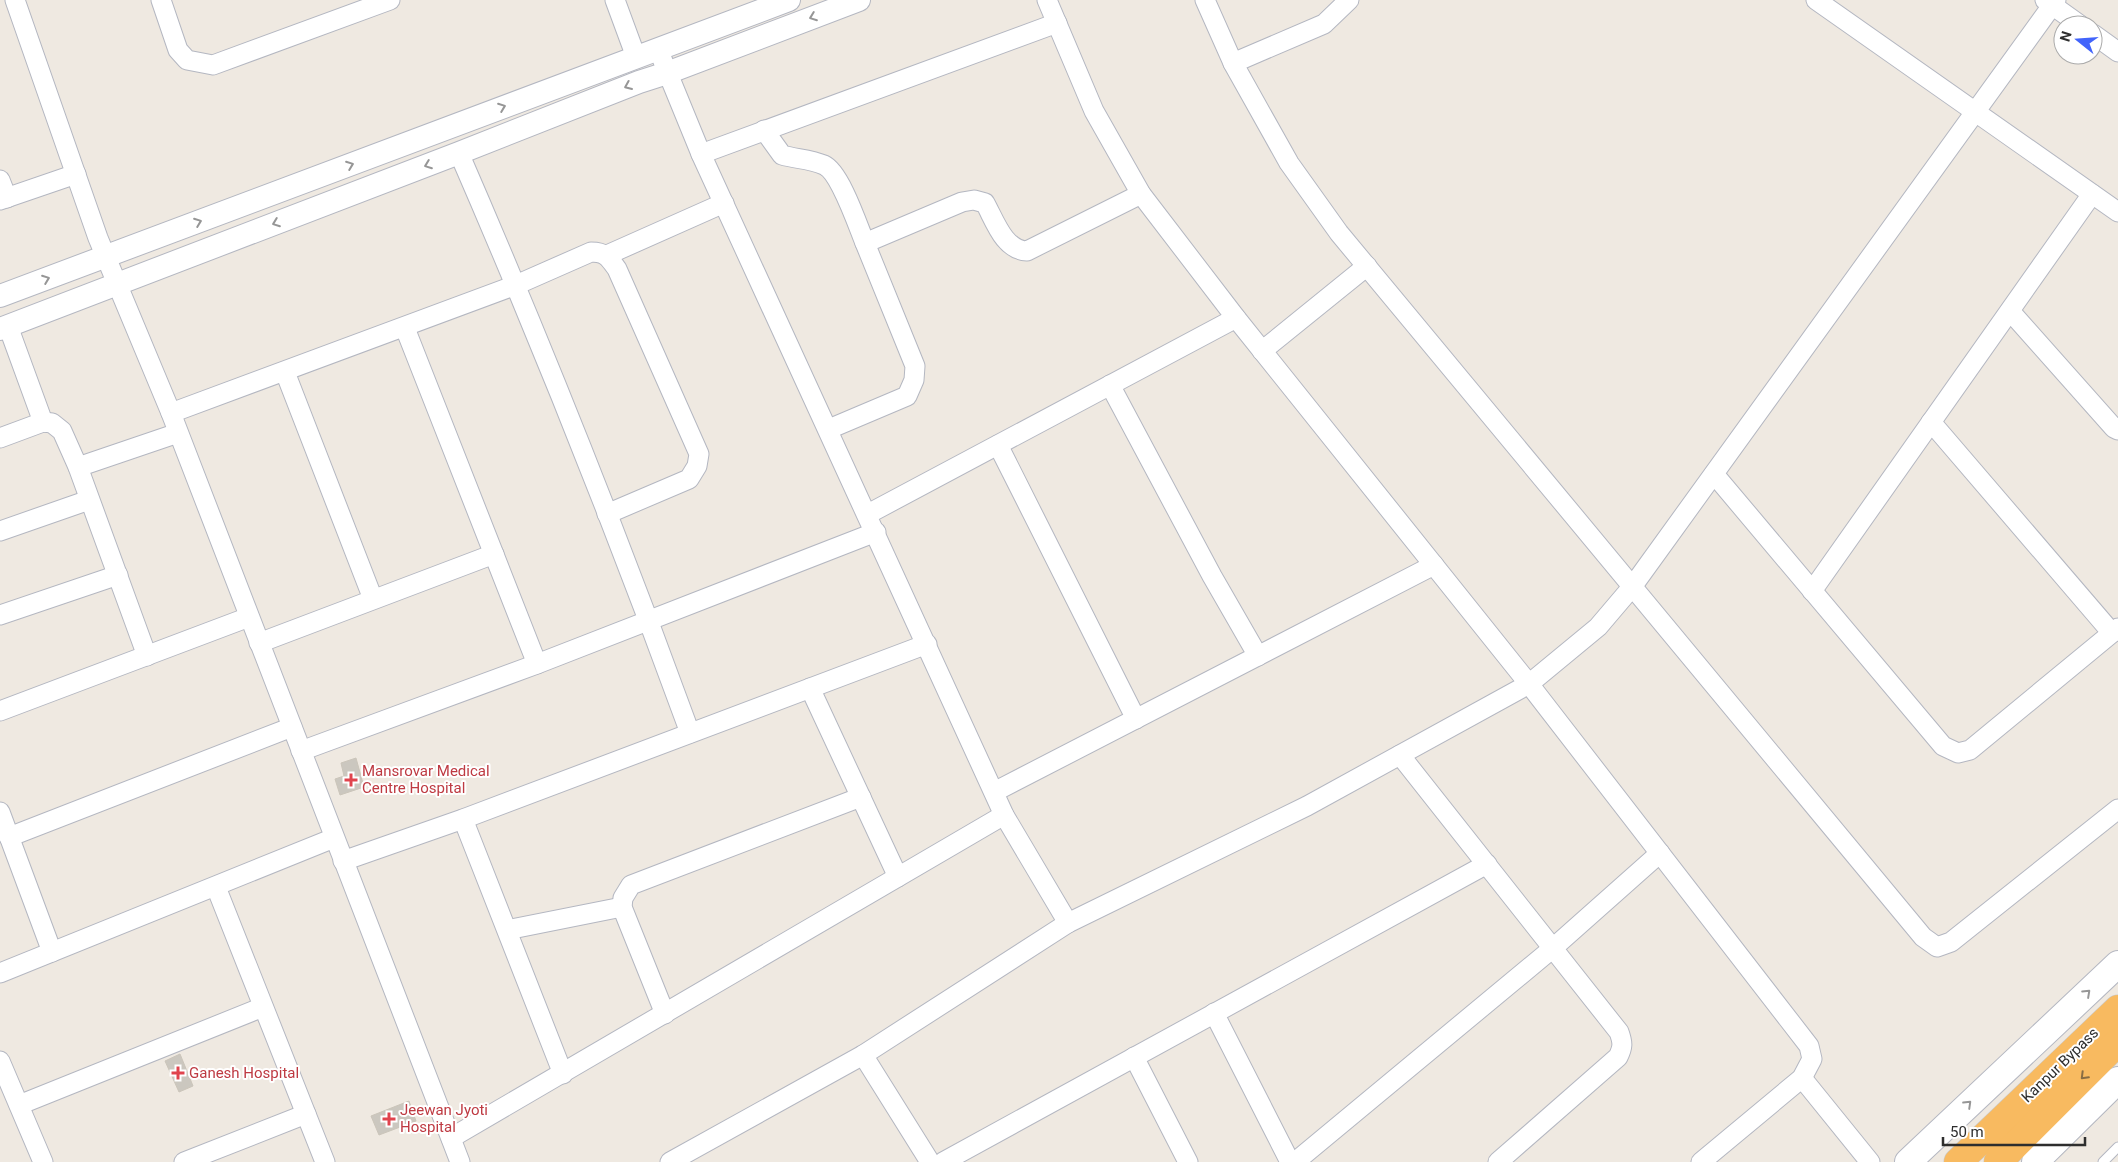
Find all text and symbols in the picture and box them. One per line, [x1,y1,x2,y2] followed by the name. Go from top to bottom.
[809,11,818,21] one-way arrow
[2053,15,2103,65] north arrow
[2056,29,2075,43] text: N
[624,80,633,91] one-way arrow
[497,103,506,113] one-way arrow
[424,159,433,169] one-way arrow
[345,160,354,171] one-way arrow
[273,217,281,227] one-way arrow
[193,218,202,228] one-way arrow
[41,275,49,285] one-way arrow
[362,762,490,797] place label: Mansrovar Medical Centre Hospital
[344,773,358,787] marker: Mansrovar Medical Centre Hospital
[2081,990,2090,999] one-way arrow
[2018,1024,2102,1106] street label: Kanpur Bypass
[189,1064,299,1082] place label: Ganesh Hospital
[171,1066,185,1080] marker: Ganesh Hospital
[2080,1070,2089,1079] one-way arrow
[400,1101,488,1136] place label: Jeewan Jyoti Hospital
[1963,1101,1972,1110] one-way arrow
[382,1112,396,1126] marker: Jeewan Jyoti Hospital
[1943,1114,2086,1146] scale bar
[1950,1123,1984,1141] text: 50 m

